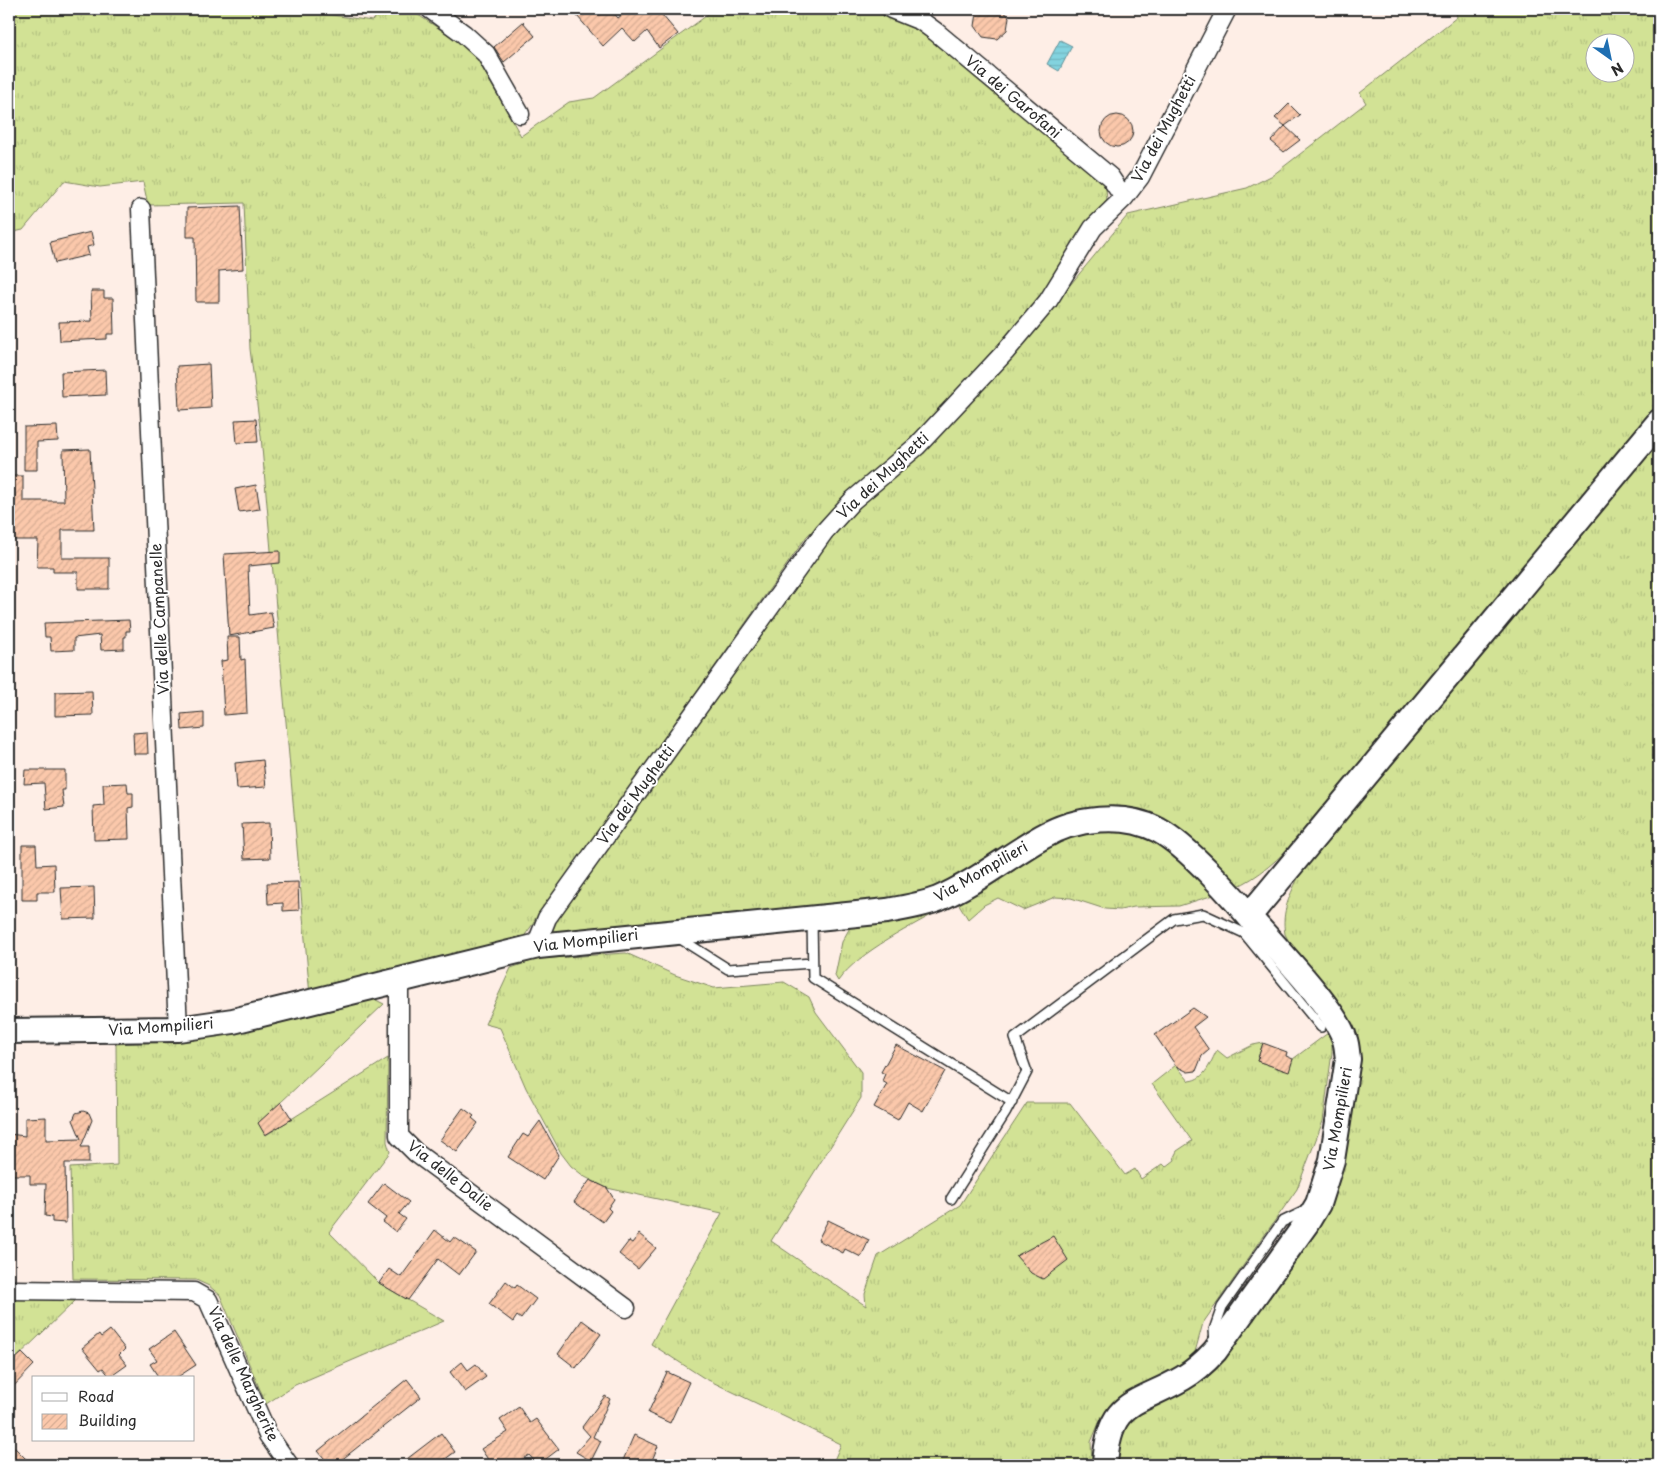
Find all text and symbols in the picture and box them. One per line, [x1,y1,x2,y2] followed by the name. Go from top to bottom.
[1586,32,1636,82] north arrow
[961,49,1067,143] street label: Via dei Garofani
[1607,57,1628,81] text: N
[1125,71,1201,186] street label: Via dei Mughetti
[831,426,933,524] street label: Via dei Mughetti
[143,543,174,695] street label: Via delle Campanelle
[591,739,679,849] street label: Via dei Mughetti
[929,834,1032,907] street label: Via Mompilieri
[532,922,639,957] street label: Via Mompilieri
[108,1010,214,1041] street label: Via Mompilieri
[1316,1065,1357,1173] street label: Via Mompilieri
[403,1134,499,1216] street label: Via delle Dalie
[203,1302,286,1445] street label: Via delle Margherite
[32,1376,195,1442] legend
[78,1384,114,1407] text: Road
[78,1408,137,1431] text: Building

